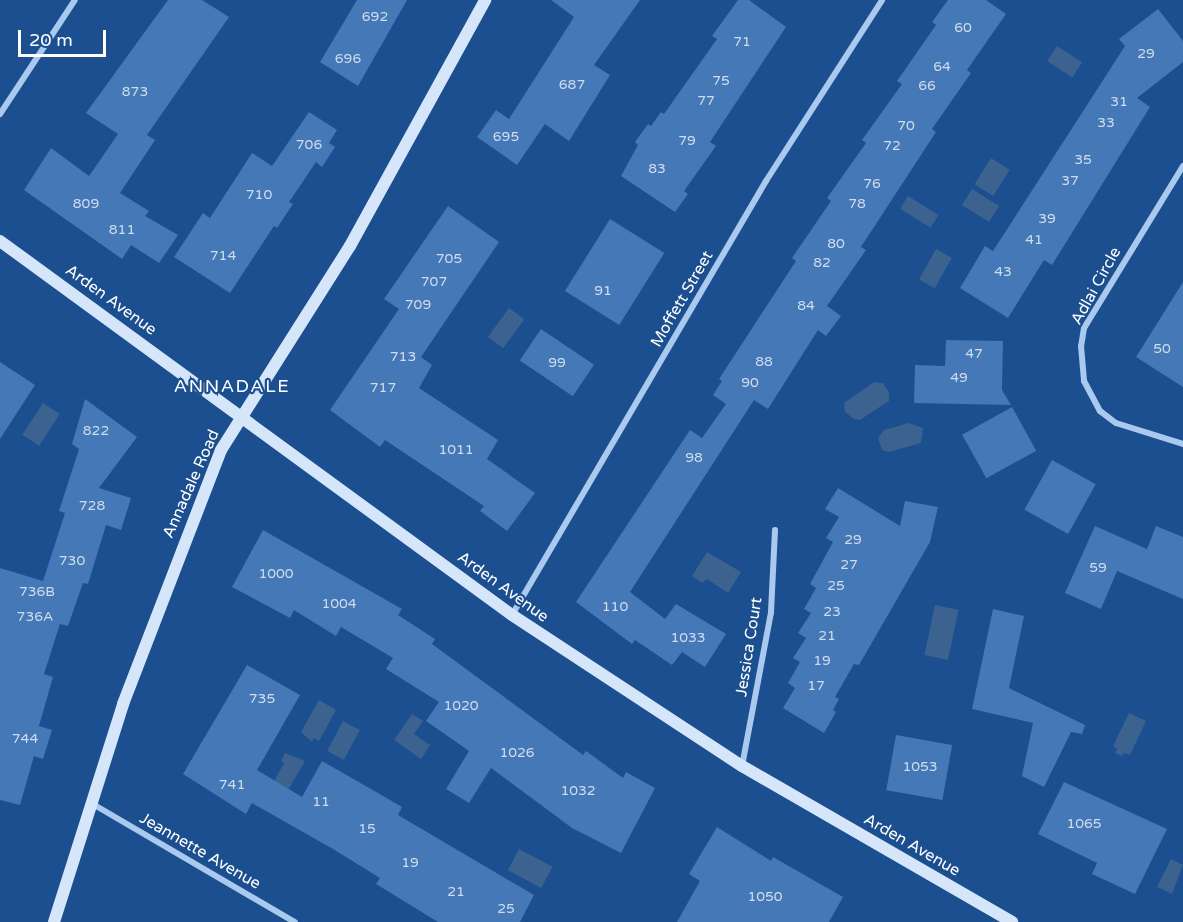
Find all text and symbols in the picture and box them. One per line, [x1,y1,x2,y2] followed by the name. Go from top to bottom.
[362,9,388,25] house number: 692
[21,18,110,56] scale bar
[954,20,972,36] house number: 60
[29,29,73,51] text: 20 m
[733,34,751,50] house number: 71
[1137,46,1155,62] house number: 29
[335,51,361,67] house number: 696
[933,59,951,75] house number: 64
[712,73,730,89] house number: 75
[559,77,585,93] house number: 687
[918,78,936,94] house number: 66
[122,84,148,100] house number: 873
[697,93,715,109] house number: 77
[1110,94,1128,110] house number: 31
[1097,115,1115,131] house number: 33
[897,118,915,134] house number: 70
[493,129,519,145] house number: 695
[678,133,696,149] house number: 79
[296,137,322,153] house number: 706
[883,138,901,154] house number: 72
[1074,152,1092,168] house number: 35
[648,161,666,177] house number: 83
[1061,173,1079,189] house number: 37
[863,176,881,192] house number: 76
[246,187,272,203] house number: 710
[73,196,99,212] house number: 809
[848,196,866,212] house number: 78
[1038,211,1056,227] house number: 39
[109,222,135,238] house number: 811
[1025,232,1043,248] house number: 41
[827,236,845,252] house number: 80
[1067,244,1125,328] street label: Adlai Circle
[647,247,717,351] street label: Moffett Street
[210,248,236,264] house number: 714
[436,251,462,267] house number: 705
[813,255,831,271] house number: 82
[62,260,160,340] street label: Arden Avenue
[994,264,1012,280] house number: 43
[421,274,447,290] house number: 707
[594,283,612,299] house number: 91
[405,297,431,313] house number: 709
[797,298,815,314] house number: 84
[1153,341,1171,357] house number: 50
[965,346,983,362] house number: 47
[390,349,416,365] house number: 713
[755,354,773,370] house number: 88
[548,355,566,371] house number: 99
[950,370,968,386] house number: 49
[174,375,290,397] district label: ANNADALE
[741,375,759,391] house number: 90
[370,380,396,396] house number: 717
[83,423,109,439] house number: 822
[158,427,224,541] street label: Annadale Road
[438,442,474,458] house number: 1011
[685,450,703,466] house number: 98
[79,498,105,514] house number: 728
[844,532,862,548] house number: 29
[454,547,552,627] street label: Arden Avenue
[59,553,85,569] house number: 730
[840,557,858,573] house number: 27
[1089,560,1107,576] house number: 59
[258,566,294,582] house number: 1000
[827,578,845,594] house number: 25
[19,584,55,600] house number: 736B
[321,596,357,612] house number: 1004
[732,596,766,698] street label: Jessica Court
[602,599,628,615] house number: 110
[823,604,841,620] house number: 23
[17,609,53,625] house number: 736A
[818,628,836,644] house number: 21
[670,630,706,646] house number: 1033
[813,653,831,669] house number: 19
[807,678,825,694] house number: 17
[249,691,275,707] house number: 735
[443,698,479,714] house number: 1020
[12,731,38,747] house number: 744
[499,745,535,761] house number: 1026
[902,759,938,775] house number: 1053
[219,777,245,793] house number: 741
[560,783,596,799] house number: 1032
[312,794,330,810] house number: 11
[136,809,264,893] street label: Jeannette Avenue
[860,810,964,880] street label: Arden Avenue
[1066,816,1102,832] house number: 1065
[358,821,376,837] house number: 15
[401,855,419,871] house number: 19
[447,884,465,900] house number: 21
[747,889,783,905] house number: 1050
[497,901,515,917] house number: 25

